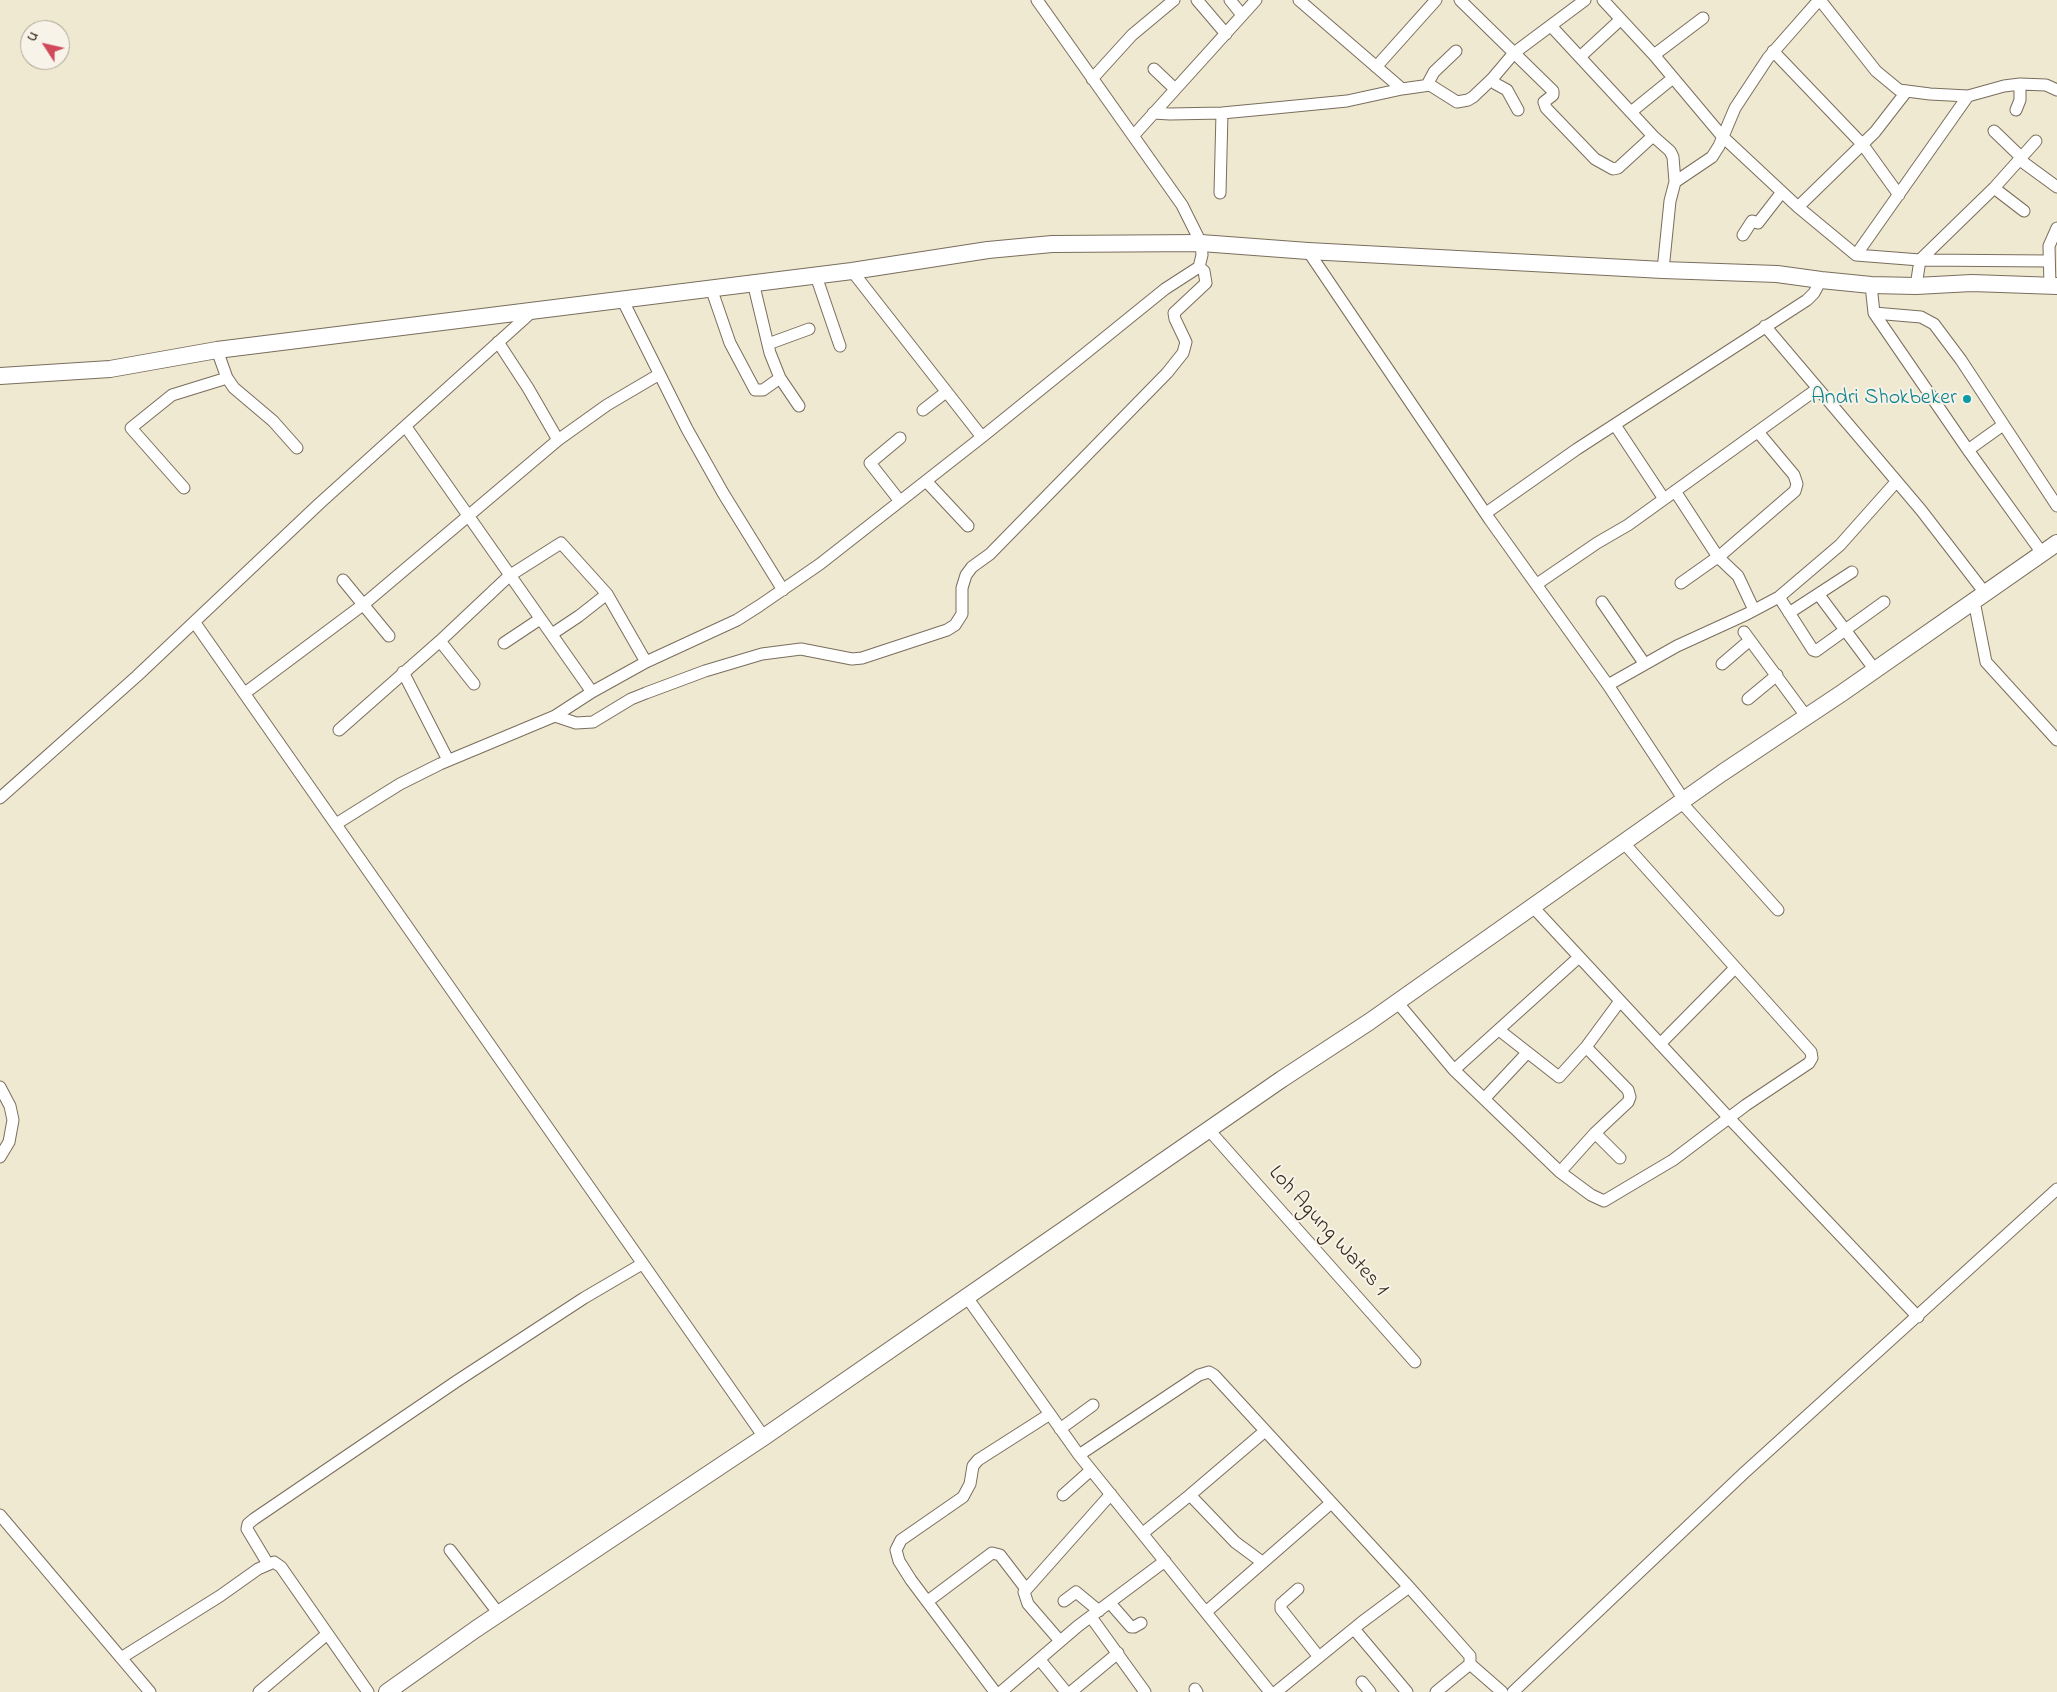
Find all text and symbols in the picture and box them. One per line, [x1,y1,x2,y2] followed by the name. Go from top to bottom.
[20,20,70,70] north arrow
[22,27,44,46] text: U
[1811,386,1957,412] place label: Andri Shokbeker
[1961,393,1973,405] marker: Andri Shokbeker
[1261,1161,1393,1303] street label: Loh Agung Wates 1

